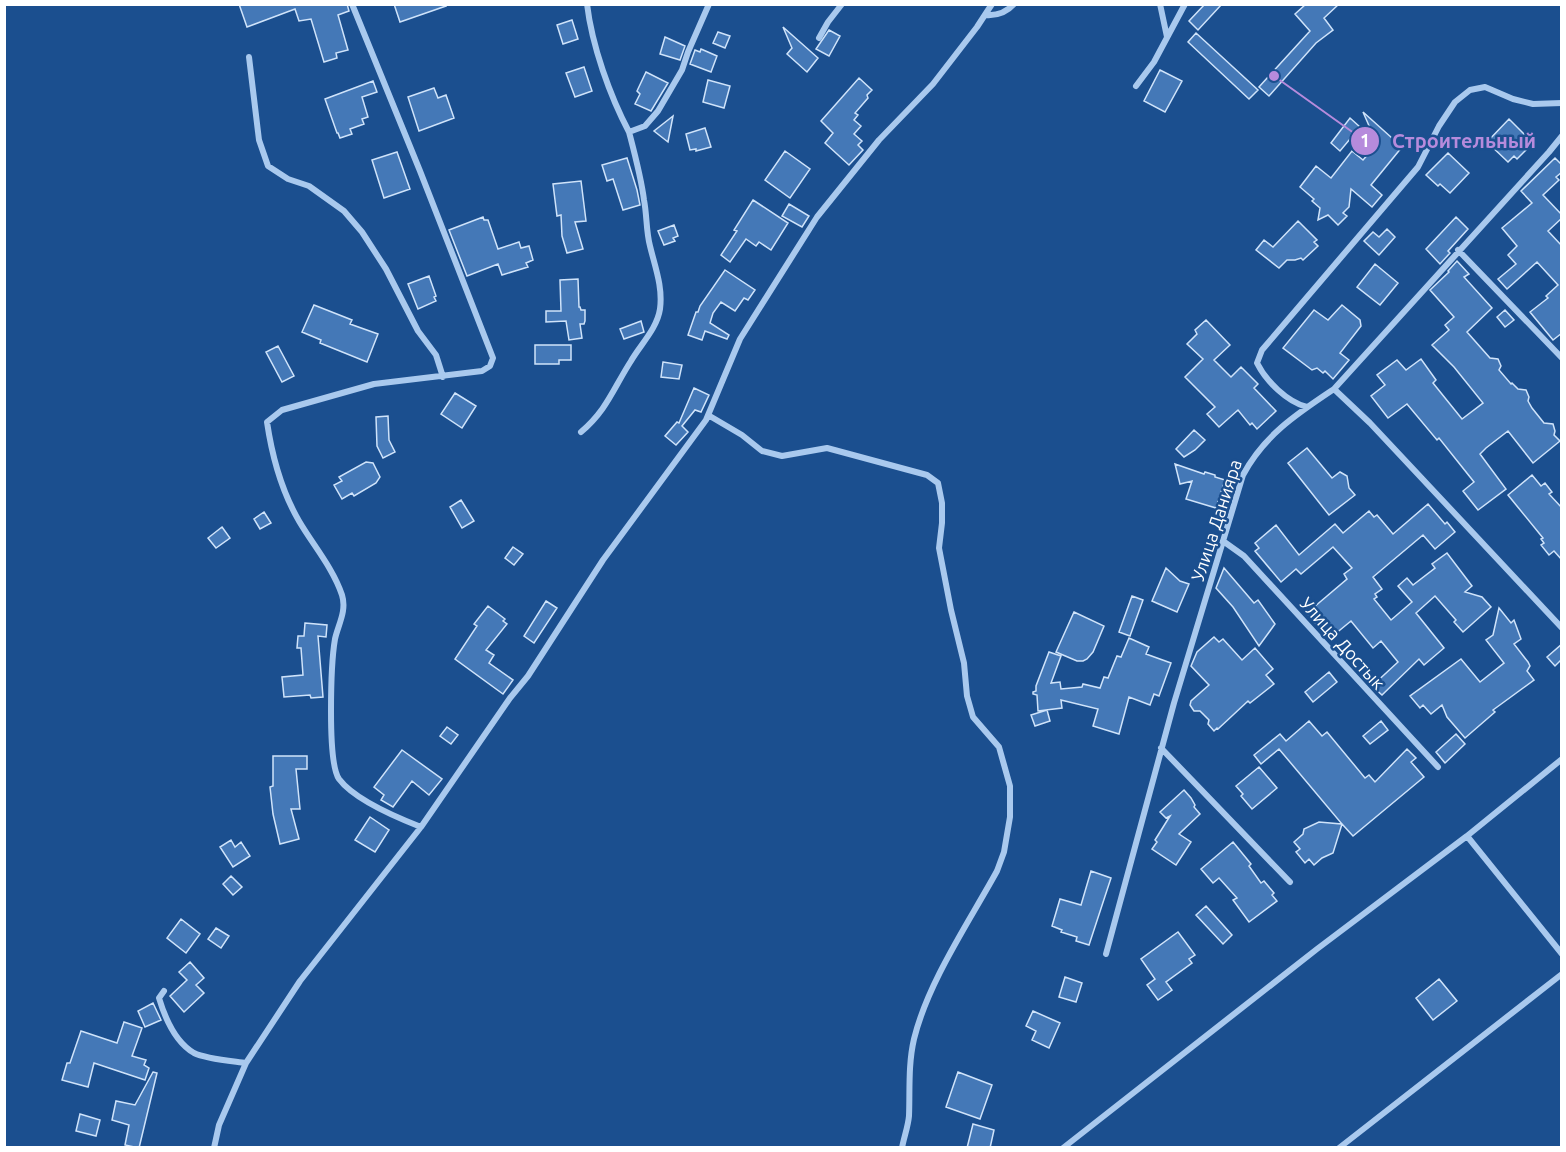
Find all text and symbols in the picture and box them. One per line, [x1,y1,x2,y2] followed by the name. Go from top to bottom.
[1350,122,1548,160] callout: Строительный
[1392,129,1536,152] text: Строительный
[1360,130,1370,150] text: 1
[1187,457,1245,583] street label: Улица Данияра
[1297,593,1389,693] street label: Улица Достык

